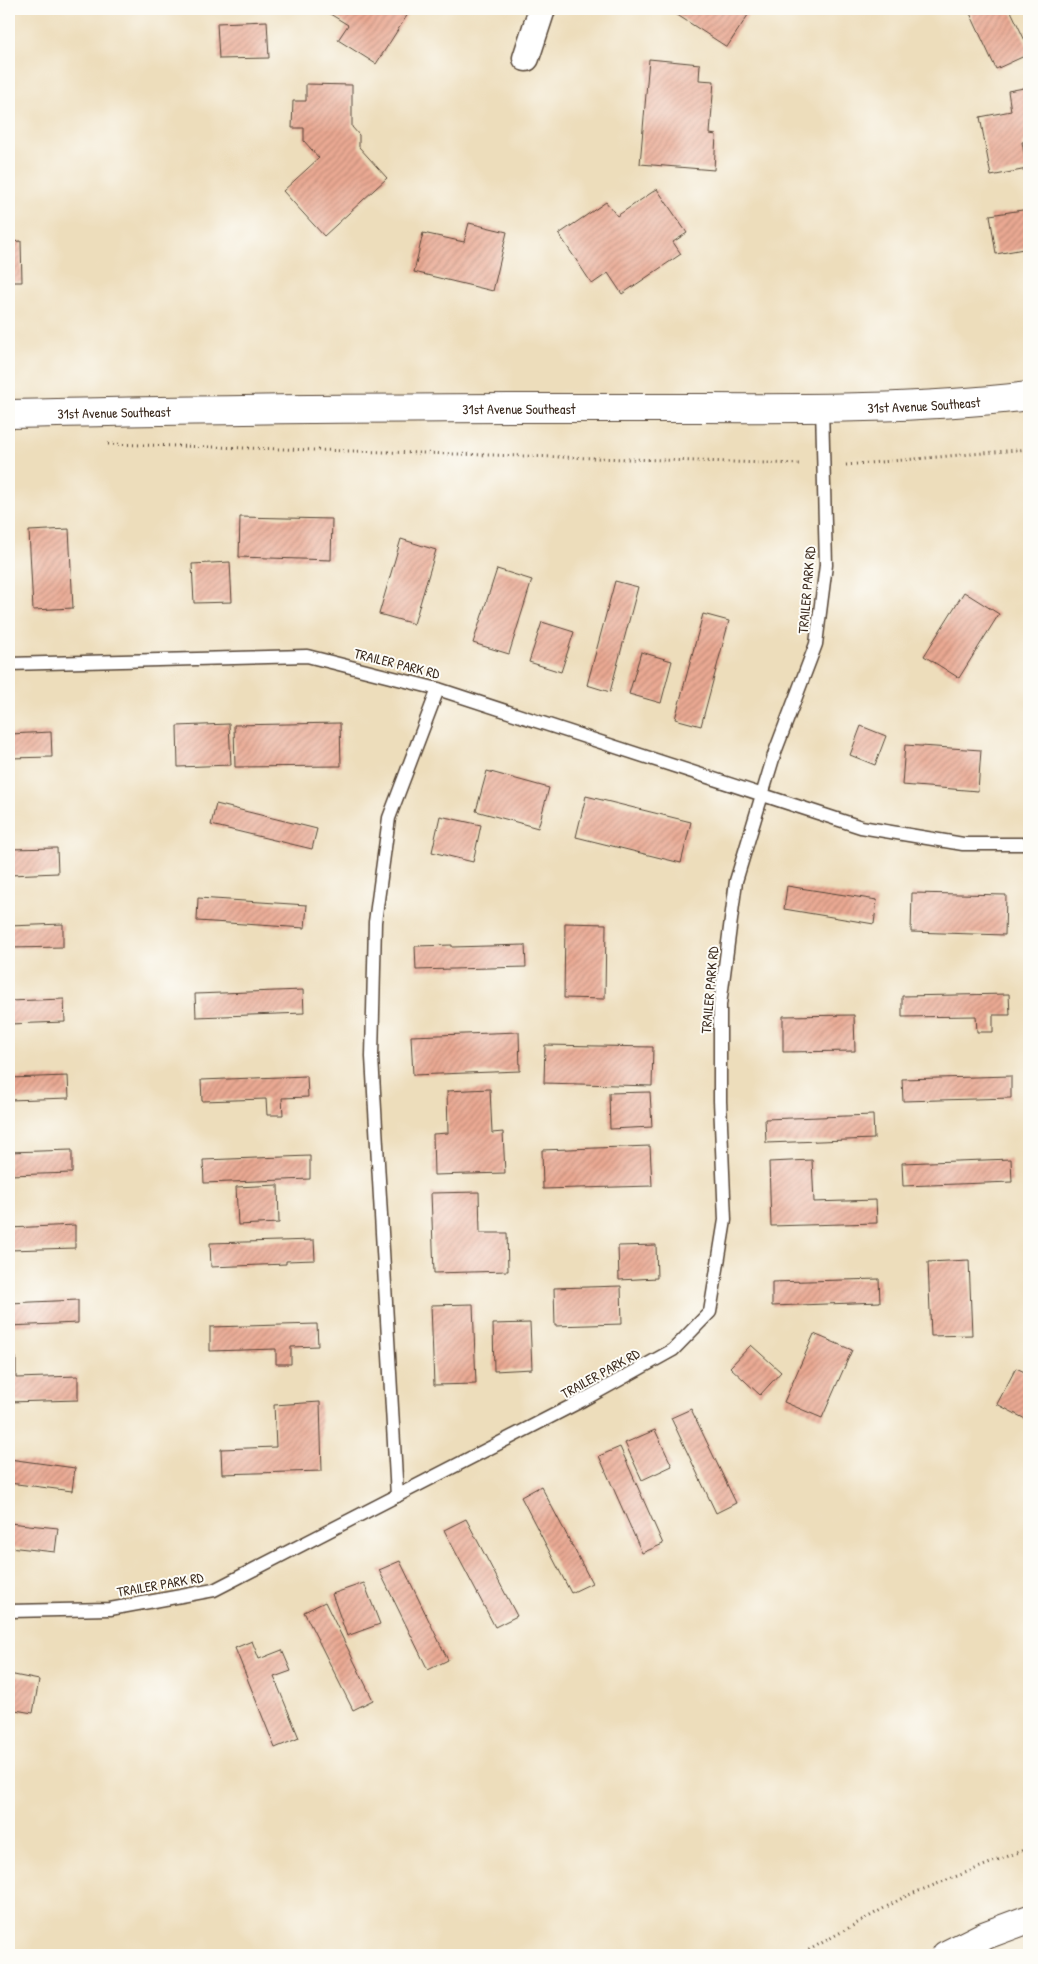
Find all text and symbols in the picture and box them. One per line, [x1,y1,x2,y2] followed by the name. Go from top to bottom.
[867,391,981,417] street label: 31st Avenue Southeast
[462,399,576,418] street label: 31st Avenue Southeast
[57,401,171,422] street label: 31st Avenue Southeast
[793,545,819,634] street label: TRAILER PARK RD
[352,643,442,683] street label: TRAILER PARK RD
[696,945,722,1034] street label: TRAILER PARK RD
[557,1343,643,1403] street label: TRAILER PARK RD
[115,1567,205,1601] street label: TRAILER PARK RD

